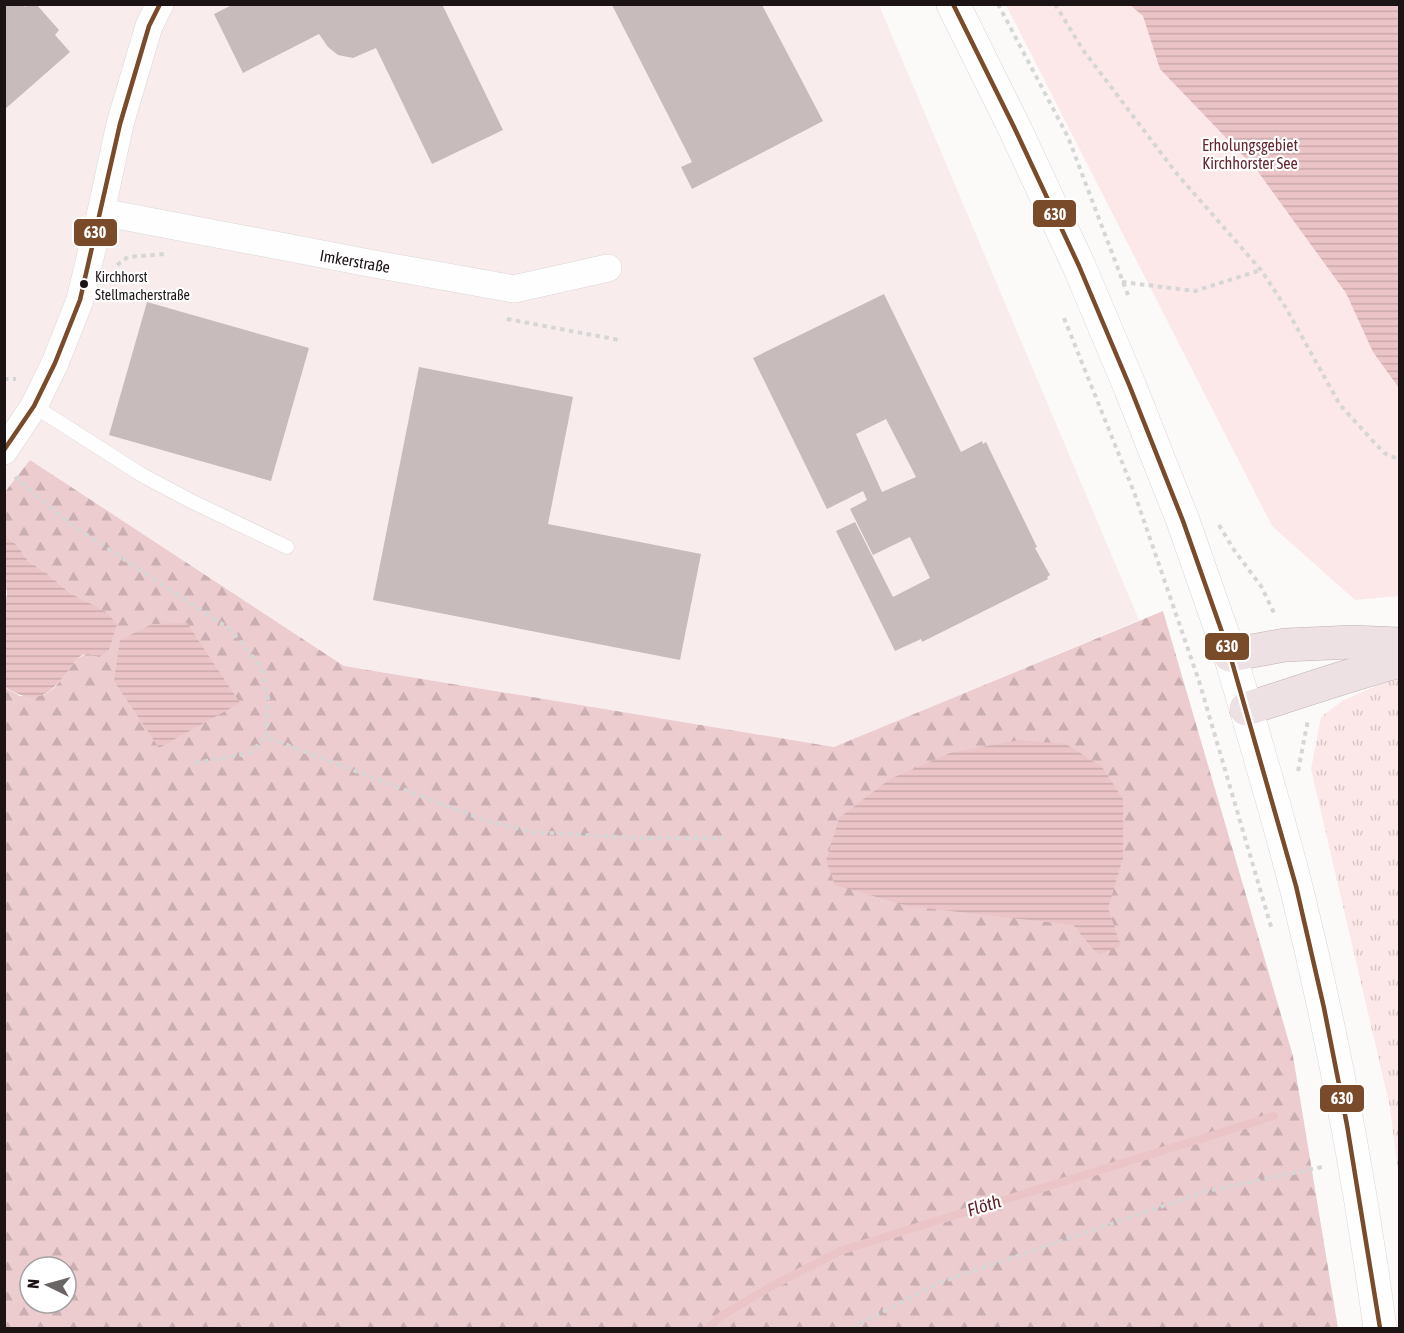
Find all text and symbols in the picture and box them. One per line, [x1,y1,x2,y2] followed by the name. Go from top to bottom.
[1202,136,1298,172] park label: Erholungsgebiet Kirchhorster See
[1032,199,1077,228] line badge: 630
[1044,205,1067,223] text: 630
[73,218,118,247] line badge: 630
[84,223,107,241] text: 630
[318,246,392,276] street label: Imkerstraße
[95,269,190,303] place label: Kirchhorst Stellmacherstraße
[78,278,90,290] marker: Kirchhorst Stellmacherstraße
[1204,632,1250,661] line badge: 630
[1216,637,1239,655] text: 630
[1319,1084,1365,1113] line badge: 630
[1331,1089,1354,1107] text: 630
[964,1190,1003,1221] water label: Flöth
[18,1255,78,1315] north arrow
[24,1278,42,1289] text: N

